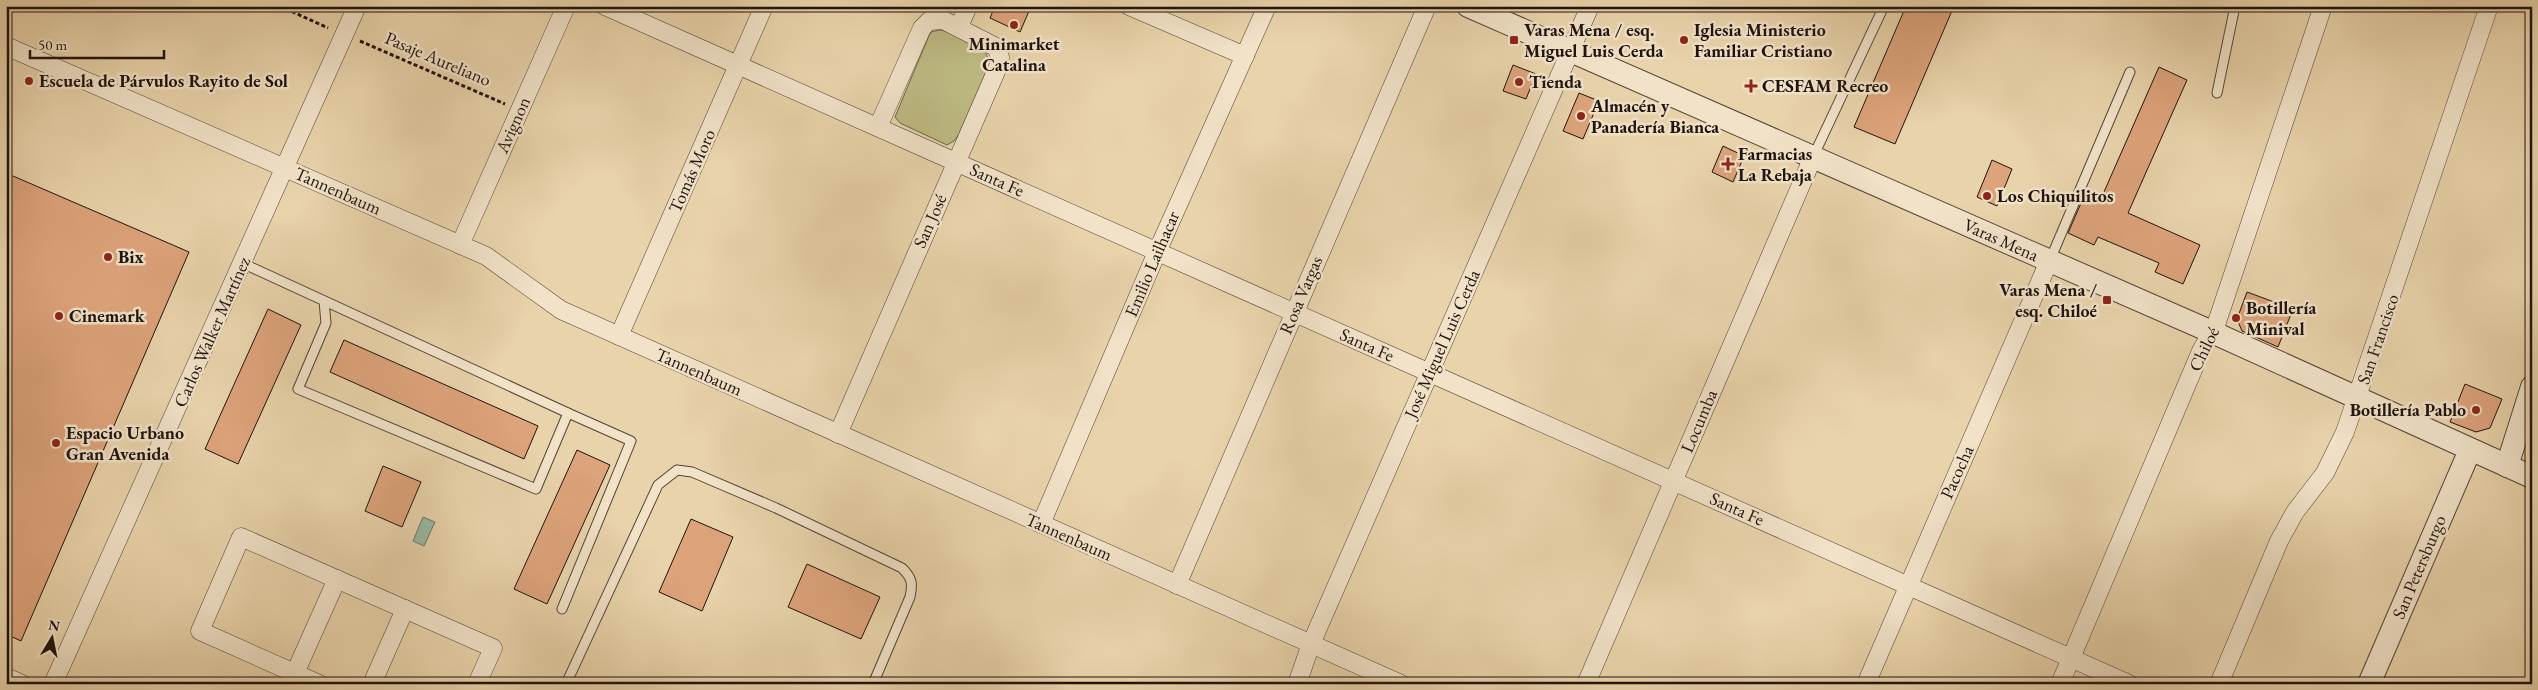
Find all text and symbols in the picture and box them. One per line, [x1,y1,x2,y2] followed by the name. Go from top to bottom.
[1524,18,1664,62] place label: Varas Mena / esq. Miguel Luis Cerda
[1694,18,1832,62] place label: Iglesia Ministerio Familiar Cristiano
[1008,19,1020,31] marker: Minimarket Catalina
[382,26,495,91] street label: Pasaje Aureliano
[30,28,164,60] scale bar
[969,32,1060,76] place label: Minimarket Catalina
[1508,34,1520,46] marker: Varas Mena / esq. Miguel Luis Cerda
[1678,34,1690,46] marker: Iglesia Ministerio Familiar Cristiano
[38,35,67,54] text: 50 m
[39,69,288,92] place label: Escuela de Párvulos Rayito de Sol
[1529,70,1582,93] place label: Tienda
[1762,74,1888,97] place label: CESFAM Recreo
[23,75,35,87] marker: Escuela de Párvulos Rayito de Sol
[1513,76,1525,88] marker: Tienda
[1744,79,1758,93] marker: CESFAM Recreo
[490,93,535,157] street label: Avignon
[1590,94,1719,138] place label: Almacén y Panadería Bianca
[1575,110,1587,122] marker: Almacén y Panadería Bianca
[663,125,720,216] street label: Tomás Moro
[1738,142,1812,186] place label: Farmacias La Rebaja
[966,157,1028,202] street label: Santa Fe
[1722,158,1734,170] marker: Farmacias La Rebaja
[291,161,385,220] street label: Tannenbaum
[1997,184,2113,207] place label: Los Chiquilitos
[908,190,952,251] street label: San José
[1981,190,1993,202] marker: Los Chiquilitos
[1119,207,1184,320] street label: Emilio Lailhacar
[1960,213,2043,267] street label: Varas Mena
[118,245,144,268] place label: Bix
[102,251,114,263] marker: Bix
[1274,252,1327,337] street label: Rosa Vargas
[168,253,255,411] street label: Carlos Walker Martínez
[1398,265,1485,424] street label: José Miguel Luis Cerda
[1999,278,2098,322] place label: Varas Mena / esq. Chiloé
[2351,291,2404,387] street label: San Francisco
[2101,294,2113,306] marker: Varas Mena / esq. Chiloé
[2246,296,2316,340] place label: Botillería Minival
[69,304,146,327] place label: Cinemark
[53,310,65,322] marker: Cinemark
[2230,312,2242,324] marker: Botillería Minival
[1336,322,1398,367] street label: Santa Fe
[2183,323,2224,375] street label: Chiloé
[652,342,746,401] street label: Tannenbaum
[1675,385,1722,456] street label: Locumba
[2350,398,2466,421] place label: Botillería Pablo
[2470,404,2482,416] marker: Botillería Pablo
[66,421,184,465] place label: Espacio Urbano Gran Avenida
[50,437,62,449] marker: Espacio Urbano Gran Avenida
[1935,441,1979,502] street label: Pacocha
[1706,486,1768,531] street label: Santa Fe
[1022,507,1116,566] street label: Tannenbaum
[2386,511,2451,622] street label: San Petersburgo
[28,612,78,662] north arrow
[47,615,62,635] text: N

